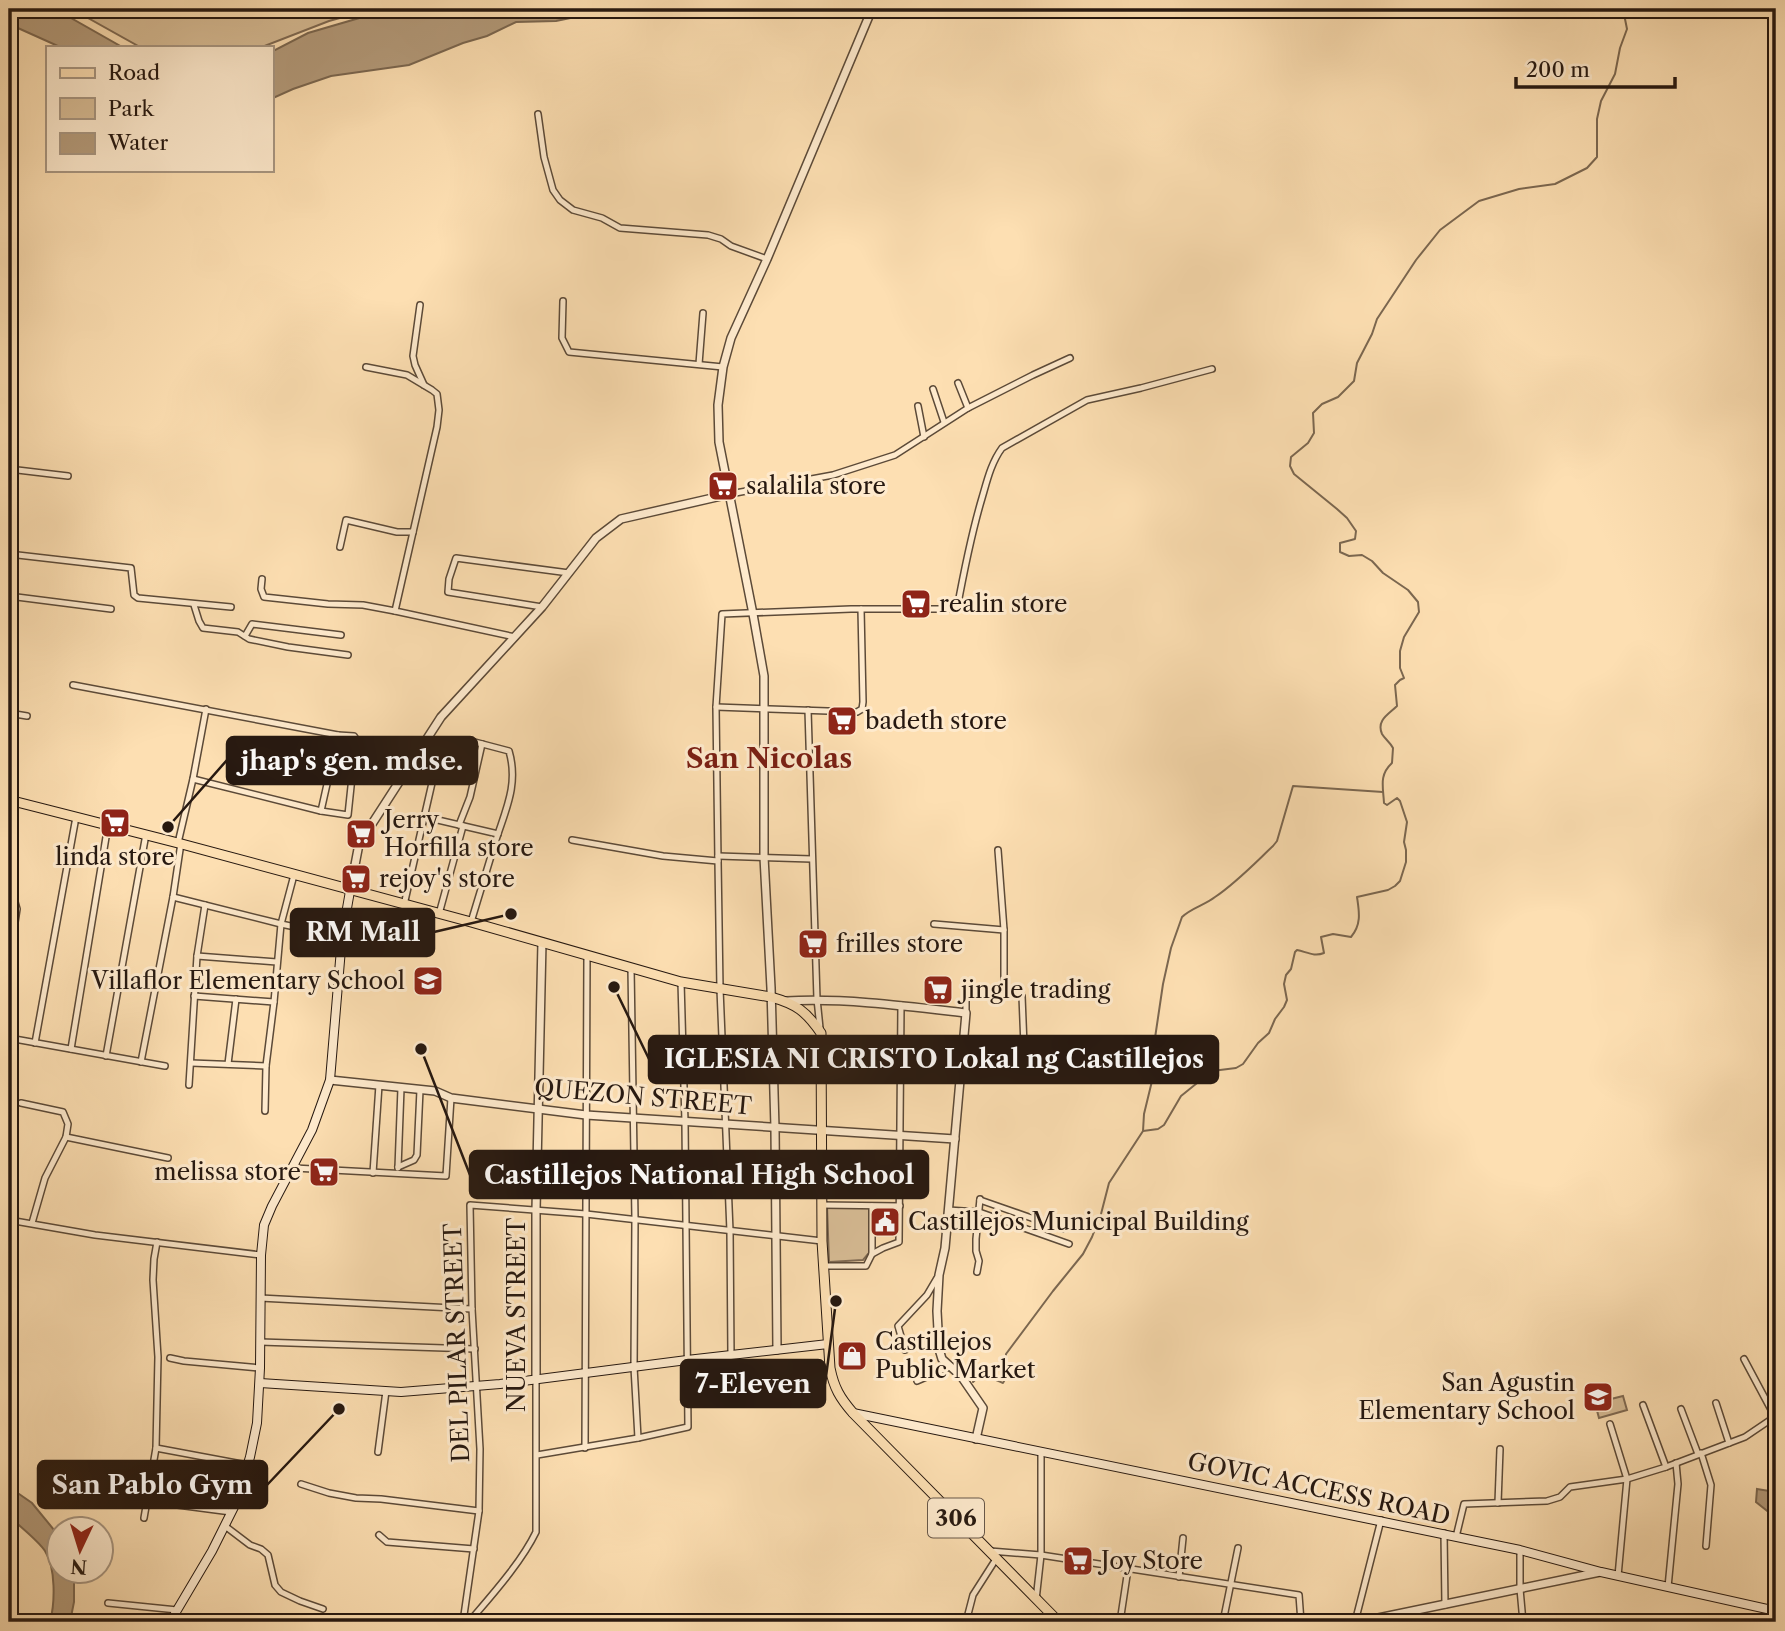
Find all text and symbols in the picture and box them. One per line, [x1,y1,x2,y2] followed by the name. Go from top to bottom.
[46,46,273,172] legend
[1516,46,1675,90] scale bar
[1526,57,1590,82] text: 200 m
[108,60,160,85] text: Road
[108,96,154,121] text: Park
[107,130,168,155] text: Water
[706,469,740,503] supermarket icon: salalila store
[746,471,886,500] place label: salalila store
[899,587,933,621] supermarket icon: realin store
[939,589,1068,618] place label: realin store
[825,704,859,738] supermarket icon: badeth store
[865,706,1007,735] place label: badeth store
[227,737,477,784] callout: jhap's gen. mdse.
[686,741,852,775] district label: San Nicolas
[236,745,463,777] text: jhap's gen. mdse.
[380,805,534,862] place label: Jerry Horfilla store
[98,806,132,840] supermarket icon: linda store
[344,817,378,851] supermarket icon: Jerry Horfilla store
[55,842,175,871] place label: linda store
[339,862,373,896] supermarket icon: rejoy's store
[379,864,515,893] place label: rejoy's store
[291,909,434,956] callout: RM Mall
[306,916,420,948] text: RM Mall
[796,927,830,961] supermarket icon: frilles store
[836,929,963,958] place label: frilles store
[411,964,445,998] school or university icon: Villaflor Elementary School
[90,966,405,995] place label: Villaflor Elementary School
[921,973,955,1007] supermarket icon: jingle trading
[957,975,1111,1004] place label: jingle trading
[649,1036,1218,1083] callout: IGLESIA NI CRISTO Lokal ng Castillejos
[664,1043,1204,1075] text: IGLESIA NI CRISTO Lokal ng Castillejos
[533,1073,753,1120] street label: QUEZON STREET
[470,1151,928,1198] callout: Castillejos National High School
[307,1155,341,1189] supermarket icon: melissa store
[154,1157,301,1186] place label: melissa store
[484,1159,914,1191] text: Castillejos National High School
[868,1205,902,1239] public building icon: Castillejos Municipal Building
[908,1207,1249,1236] place label: Castillejos Municipal Building
[502,1218,531,1412] street label: NUEVA STREET
[438,1223,475,1463] street label: DEL PILAR STREET
[875,1327,1036,1384] place label: Castillejos Public Market
[835,1339,869,1373] shop icon: Castillejos Public Market
[681,1360,825,1407] callout: 7-Eleven
[695,1368,811,1400] text: 7-Eleven
[1358,1368,1575,1425] place label: San Agustin Elementary School
[1581,1380,1615,1414] school or university icon: San Agustin Elementary School
[1185,1446,1453,1531] street label: GOVIC ACCESS ROAD
[38,1461,267,1508] callout: San Pablo Gym
[51,1469,253,1501] text: San Pablo Gym
[928,1498,984,1538] road number: 306
[46,1516,116,1586] north arrow
[1061,1544,1095,1578] supermarket icon: Joy Store
[1097,1546,1203,1575] place label: Joy Store
[70,1554,88,1579] text: N

